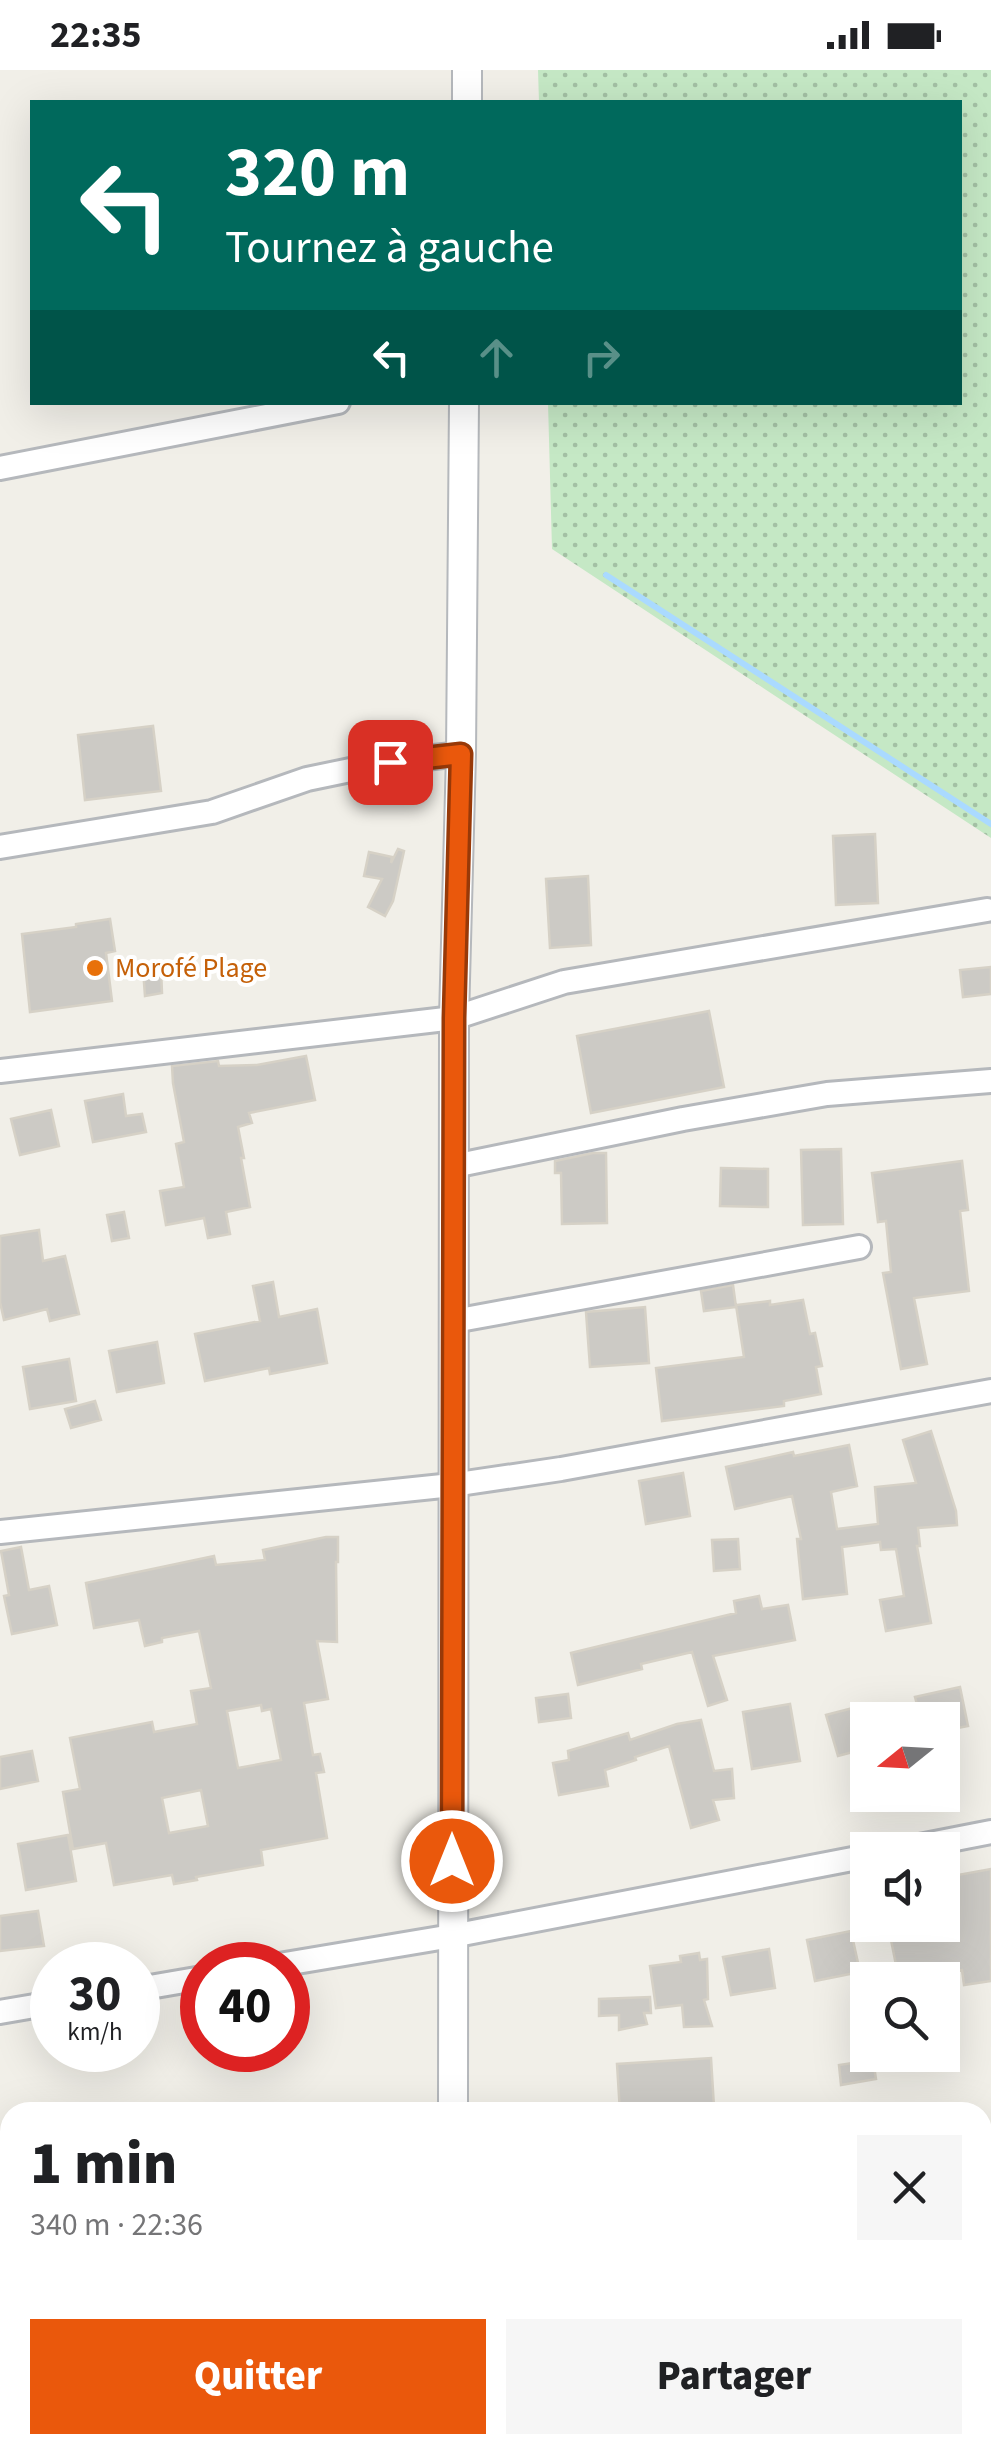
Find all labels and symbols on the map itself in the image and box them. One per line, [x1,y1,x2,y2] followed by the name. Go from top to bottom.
[348,720,433,805] pin
[115,948,267,988] place label: Morofé Plage
[84,957,106,979] marker: Morofé Plage
[850,1702,960,1812] north arrow
[400,1809,504,1913] position arrow
[180,1942,310,2072] speed limit sign: 40

